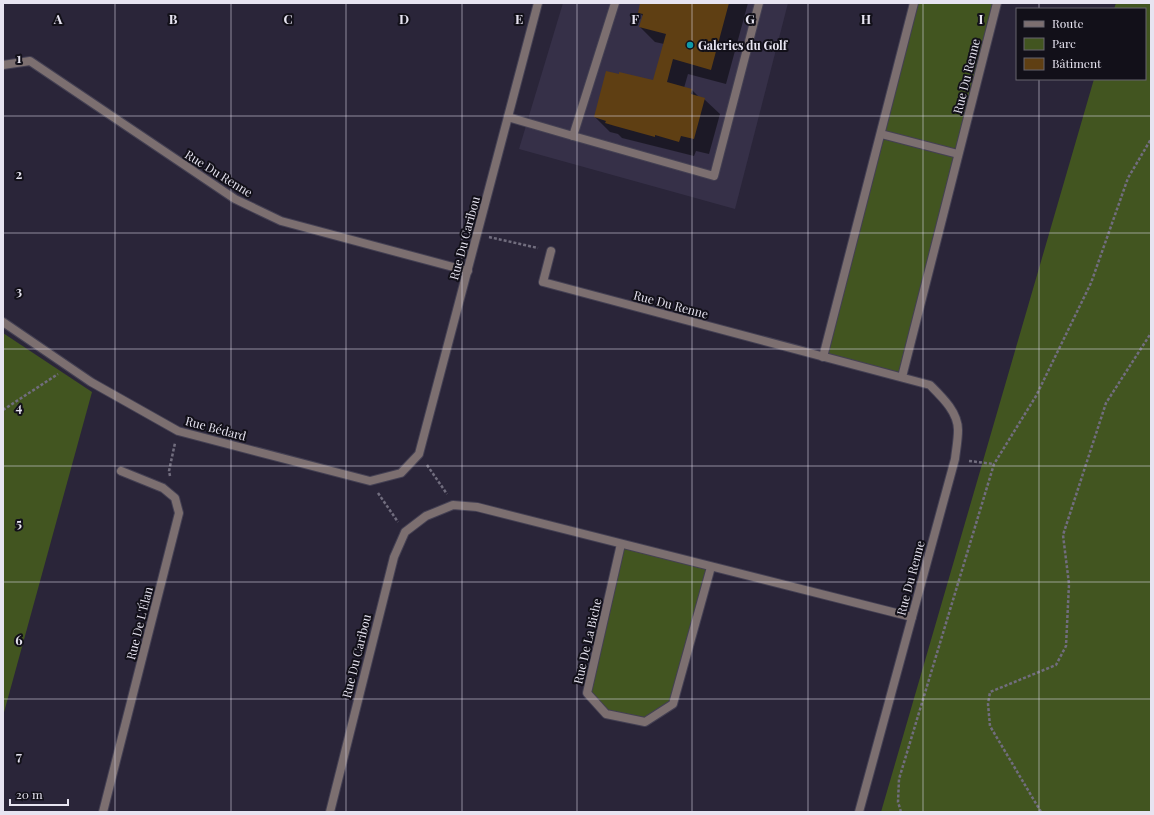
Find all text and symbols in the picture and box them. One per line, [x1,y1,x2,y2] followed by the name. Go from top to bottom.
[1016,8,1146,80] legend
[53,10,63,27] text: A
[169,10,178,27] text: B
[283,10,293,27] text: C
[399,10,409,27] text: D
[515,10,523,27] text: E
[631,10,639,27] text: F
[745,10,755,27] text: G
[861,10,871,27] text: H
[979,10,984,27] text: I
[1052,15,1084,31] text: Route
[1052,35,1076,51] text: Parc
[698,37,789,53] place label: Galeries du Golf
[949,37,983,115] street label: Rue Du Renne
[685,40,695,50] marker: Galeries du Golf
[17,49,22,66] text: 1
[1052,55,1102,71] text: Bâtiment
[182,146,256,200] street label: Rue Du Renne
[16,165,23,182] text: 2
[445,194,483,282] street label: Rue Du Caribou
[16,282,22,299] text: 3
[632,286,710,322] street label: Rue Du Renne
[16,398,23,415] text: 4
[184,412,248,444] street label: Rue Bédard
[16,514,22,531] text: 5
[892,539,928,617] street label: Rue Du Renne
[122,585,156,661] street label: Rue De L'Élan
[569,597,605,685] street label: Rue De La Biche
[338,612,374,700] street label: Rue Du Caribou
[15,631,23,648] text: 6
[16,747,22,764] text: 7
[10,781,68,807] scale bar
[16,786,43,802] text: 20 m

